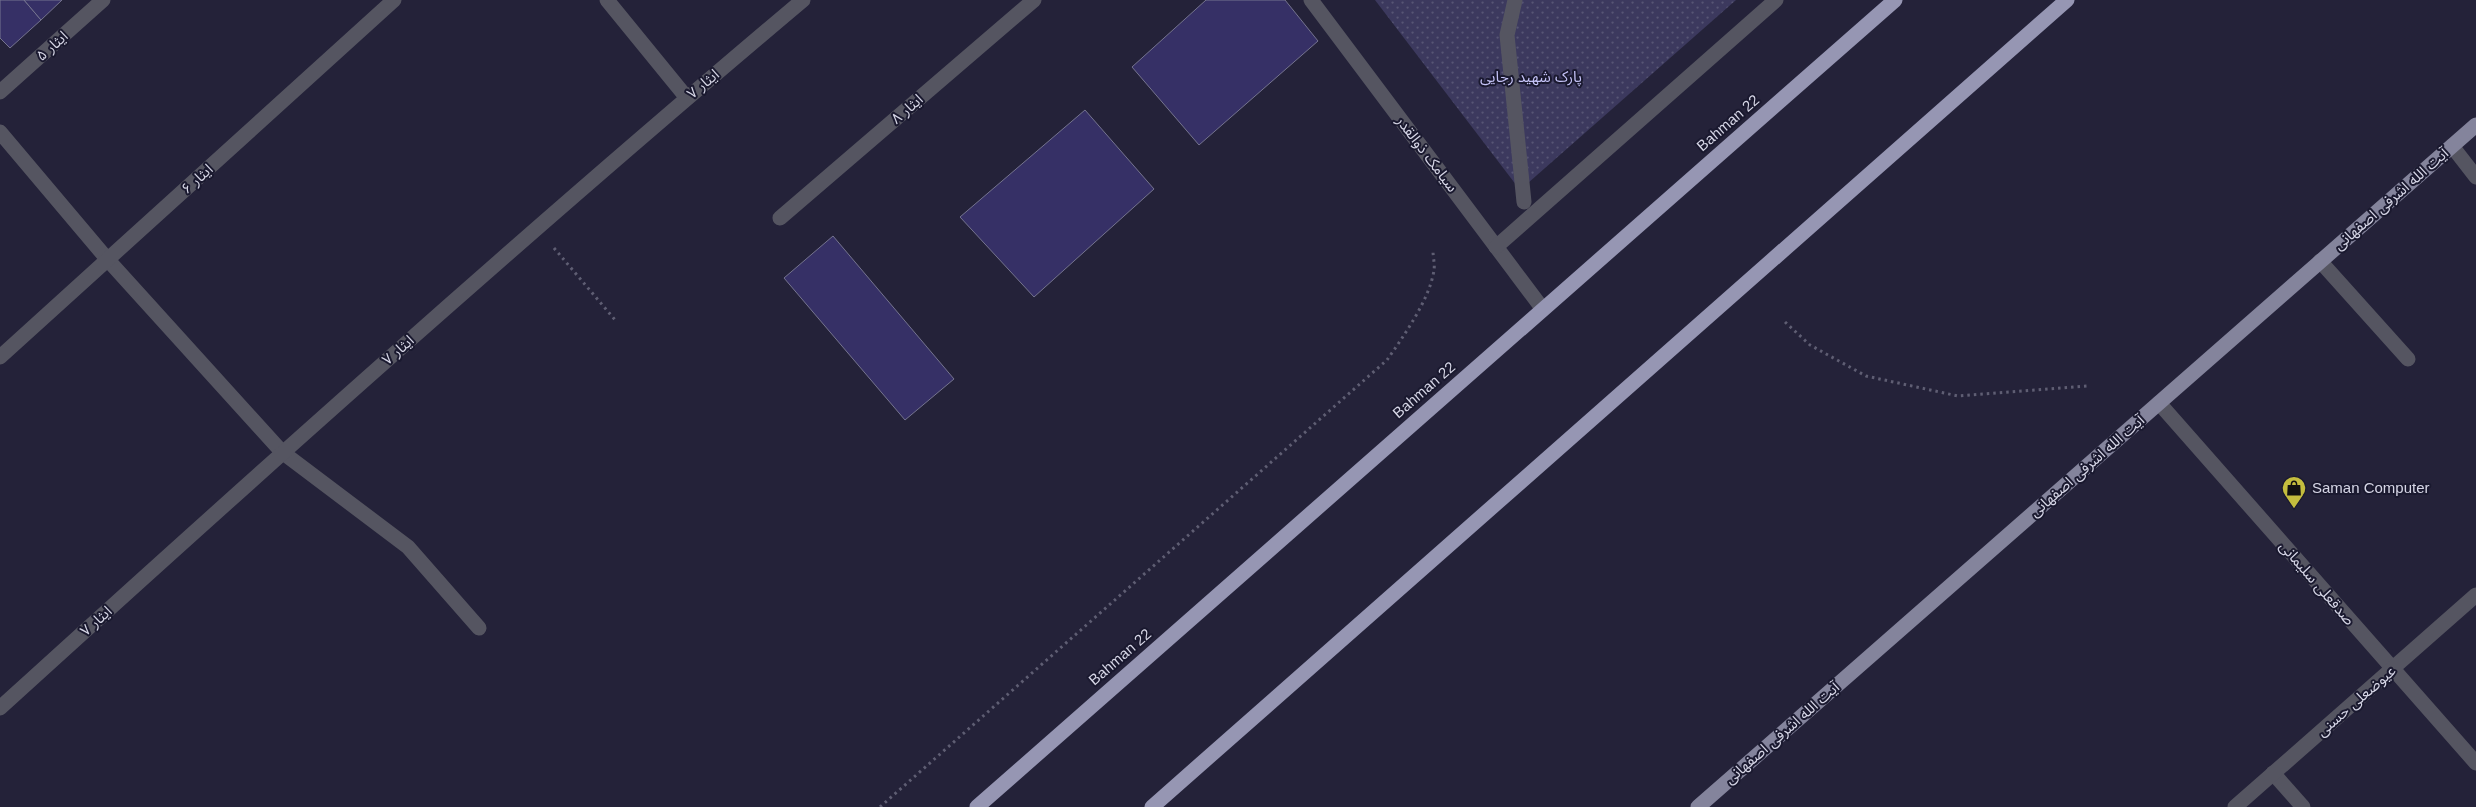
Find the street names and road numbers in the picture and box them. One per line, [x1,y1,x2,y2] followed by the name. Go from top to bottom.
[32,27,72,65] street label: ایثار ۵
[683,65,723,103] street label: ایثار ۷
[887,90,927,128] street label: ایثار ۸
[1693,91,1762,154] street label: Bahman 22
[1392,112,1462,196] street label: سیامک ذوالقدر
[2330,144,2453,254] street label: آیت الله اشرفی اصفهانی
[177,160,217,198] street label: ایثار ۶
[378,331,418,369] street label: ایثار ۷
[1389,358,1458,421] street label: Bahman 22
[2026,411,2149,521] street label: آیت الله اشرفی اصفهانی
[2276,537,2358,629] street label: صدقعلی سلیمانی
[76,602,116,640] street label: ایثار ۷
[1085,625,1154,688] street label: Bahman 22
[2313,661,2400,740] street label: عیوضعلی حسنی
[1721,678,1844,788] street label: آیت الله اشرفی اصفهانی

